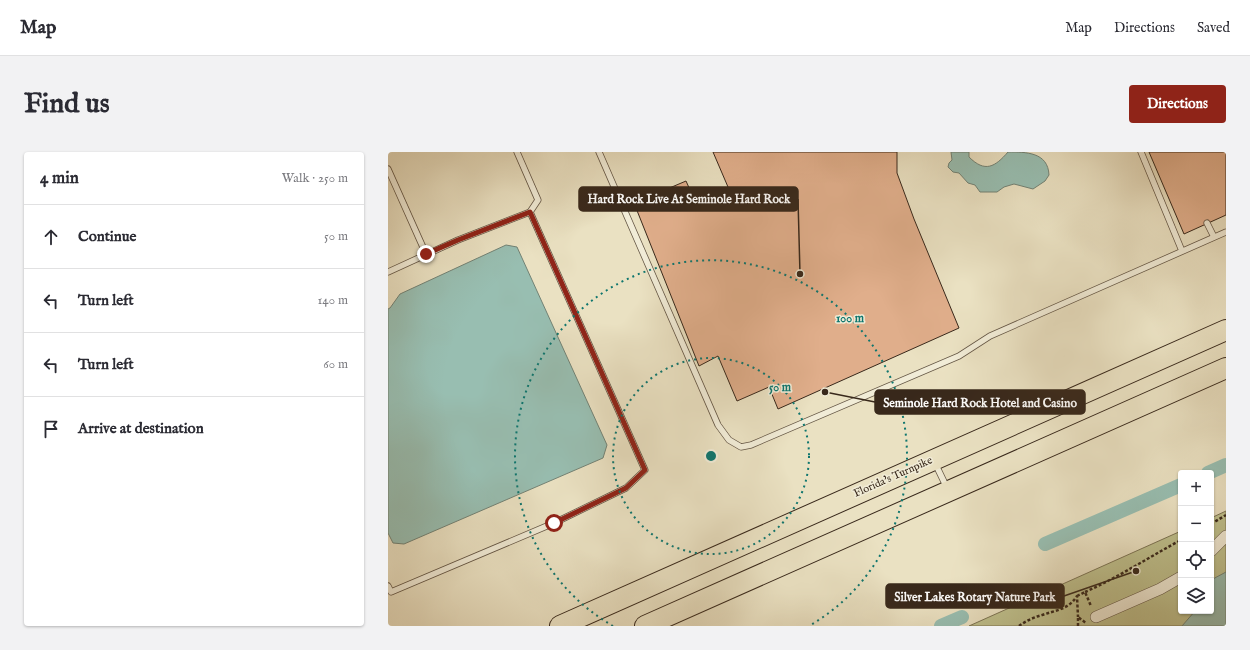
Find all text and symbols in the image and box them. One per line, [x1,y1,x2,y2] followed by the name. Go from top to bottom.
[20,16,56,40] text: Map
[1065,19,1092,37] text: Map
[1114,19,1175,37] text: Directions
[1197,19,1230,37] text: Saved
[1129,85,1226,123] button: Directions
[24,87,110,122] text: Find us
[40,168,79,189] text: 4 min
[282,170,348,187] text: Walk · 250 m
[579,187,798,211] callout: Hard Rock Live At Seminole Hard Rock
[588,192,791,207] text: Hard Rock Live At Seminole Hard Rock
[40,226,62,248] icon: ahead
[78,227,136,246] text: Continue
[324,228,348,245] text: 50 m
[417,245,435,263] route end
[40,290,62,312] icon: left
[78,291,134,310] text: Turn left
[318,292,348,309] text: 140 m
[836,311,865,326] text: 100 m
[40,354,62,376] icon: left
[78,355,134,374] text: Turn left
[323,356,348,373] text: 60 m
[769,380,792,395] text: 50 m
[875,390,1085,414] callout: Seminole Hard Rock Hotel and Casino
[883,396,1077,411] text: Seminole Hard Rock Hotel and Casino
[40,418,62,440] icon: arrive
[78,419,204,438] text: Arrive at destination
[704,449,718,463] centre of rings
[851,453,935,501] street label: Florida's Turnpike
[1178,470,1214,614] map controls
[1178,470,1214,506] button: +
[1178,506,1214,542] button: −
[545,514,563,532] route start
[1178,542,1214,578] button: locate
[1178,578,1214,614] button: layers
[886,584,1064,608] callout: Silver Lakes Rotary Nature Park
[894,590,1056,606] text: Silver Lakes Rotary Nature Park

